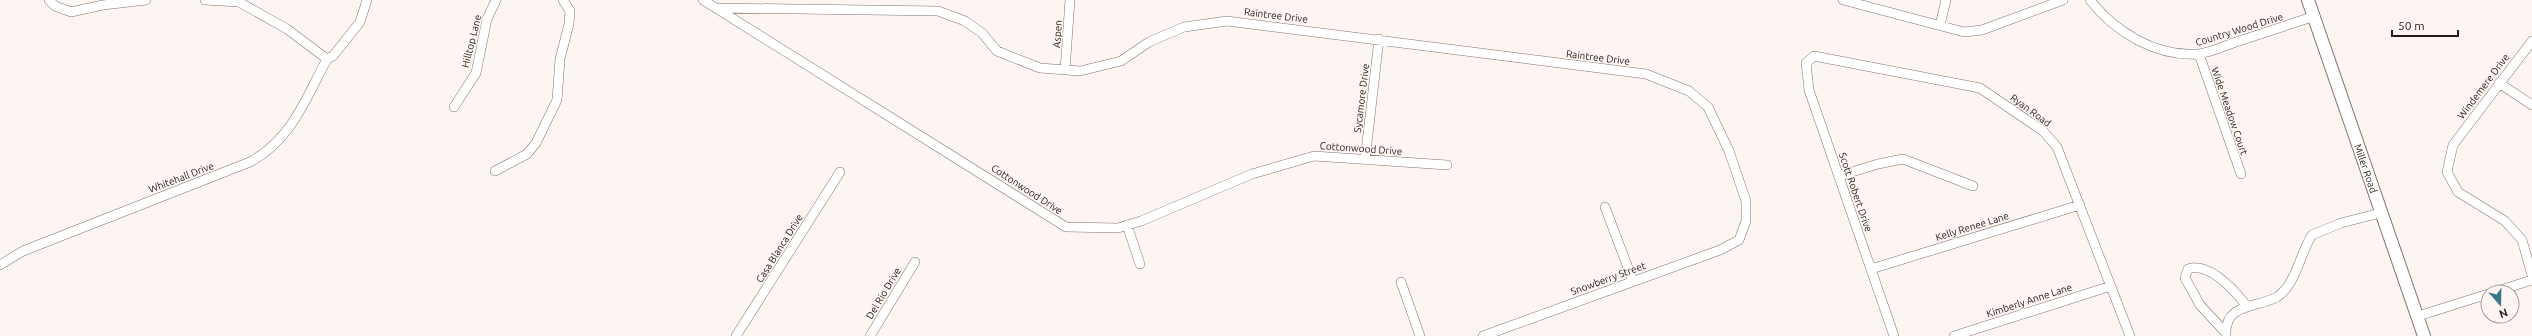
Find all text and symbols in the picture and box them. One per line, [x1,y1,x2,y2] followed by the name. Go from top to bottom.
[1243,6,1308,25] street label: Raintree Drive
[2194,11,2284,48] street label: Country Wood Drive
[2392,12,2458,38] scale bar
[460,14,483,69] street label: Hilltop Lane
[2398,19,2425,32] text: 50 m
[1051,20,1064,48] street label: Aspen
[1565,48,1630,67] street label: Raintree Drive
[2455,52,2511,121] street label: Windemere Drive
[1352,63,1371,133] street label: Sycamore Drive
[2209,66,2250,157] street label: Wide Meadow Court
[2008,92,2053,129] street label: Ryan Road
[1319,140,1403,157] street label: Cottonwood Drive
[2352,142,2379,194] street label: Miller Road
[1837,151,1874,233] street label: Scott Robert Drive
[147,160,215,195] street label: Whitehall Drive
[989,162,1064,217] street label: Cottonwood Drive
[1934,210,2010,243] street label: Kelly Renee Lane
[754,212,805,285] street label: Casa Blanca Drive
[1569,260,1647,297] street label: Snowberry Street
[864,266,903,321] street label: Del Rio Drive
[1985,281,2073,320] street label: Kimberly Anne Lane
[2480,284,2520,324] north arrow
[2498,306,2509,320] text: N

